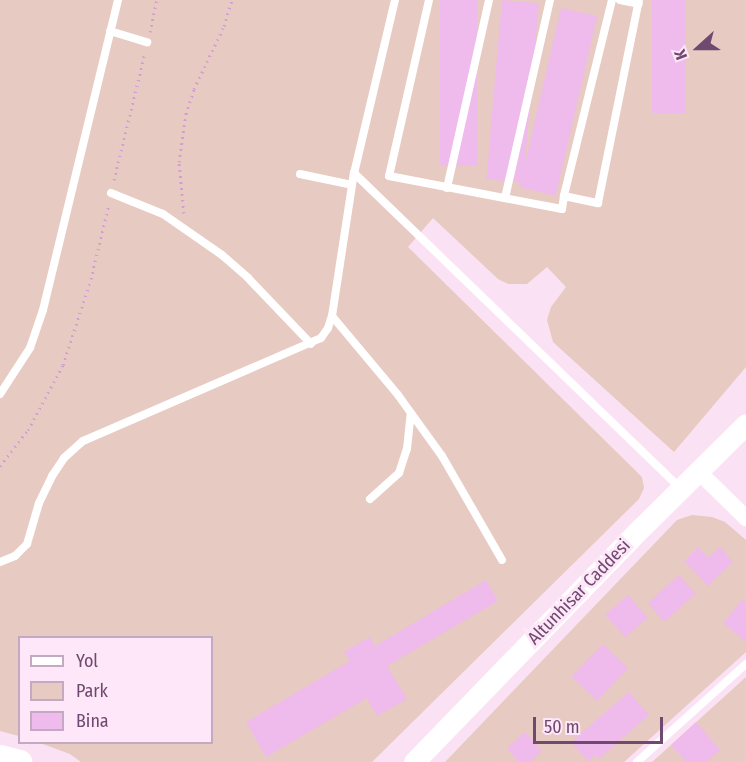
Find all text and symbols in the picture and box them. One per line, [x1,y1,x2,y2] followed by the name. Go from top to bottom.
[668,18,728,78] north arrow
[670,47,691,62] text: K
[523,535,635,649] street label: Altunhisar Caddesi
[18,636,213,744] legend
[76,650,98,672] text: Yol
[76,680,108,702] text: Park
[536,705,666,743] scale bar
[76,710,109,732] text: Bina
[544,716,580,738] text: 50 m

